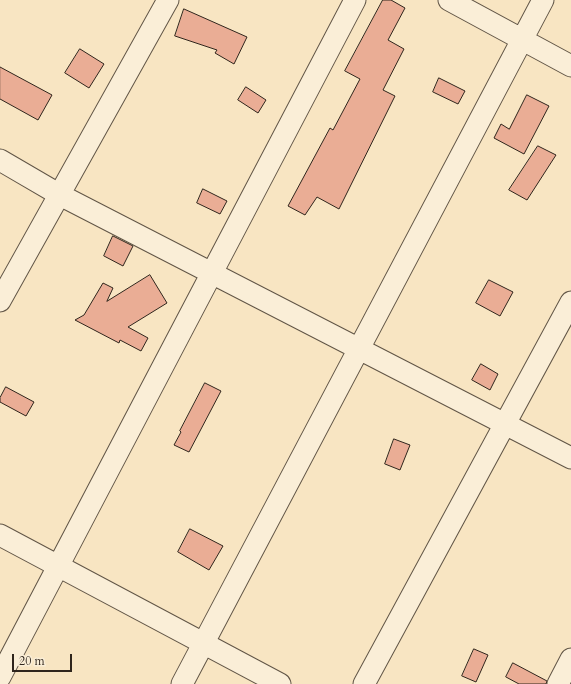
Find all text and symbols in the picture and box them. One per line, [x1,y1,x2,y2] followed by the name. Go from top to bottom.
[14,646,74,672] scale bar
[19,653,45,669] text: 20 m

